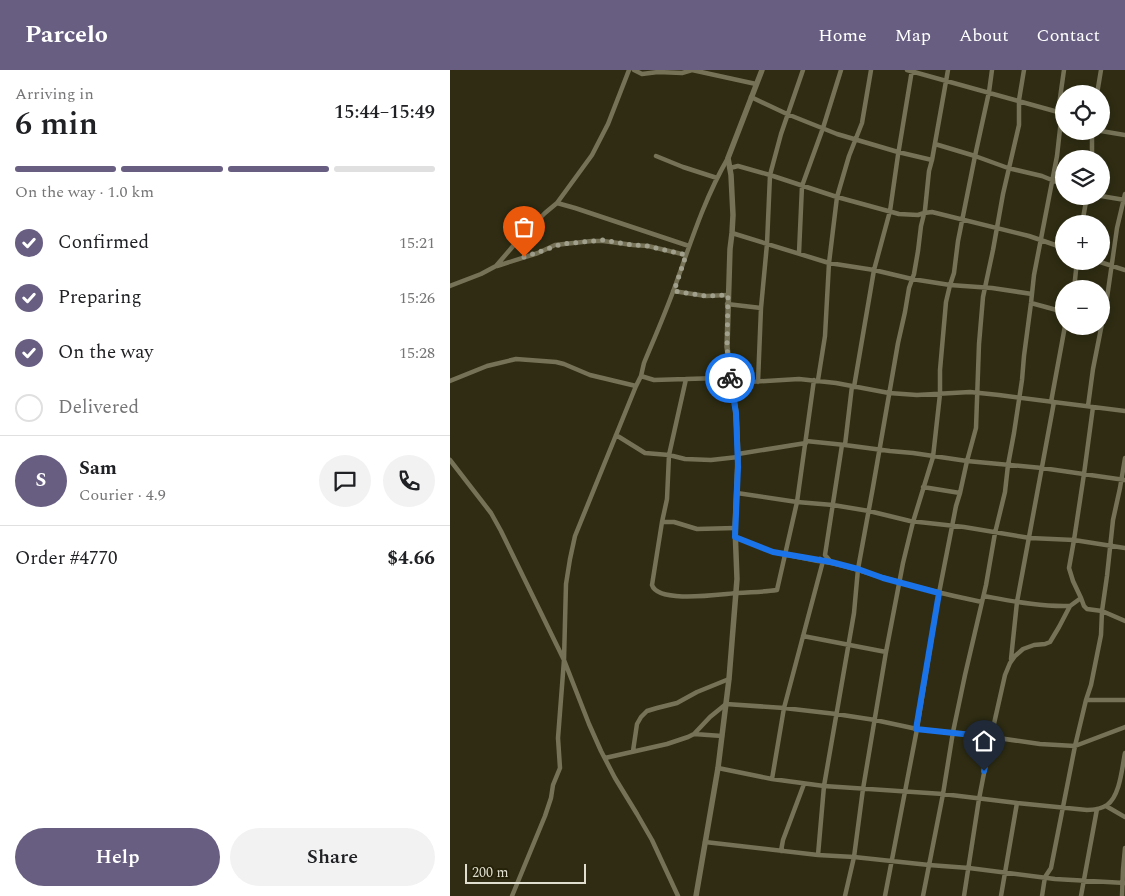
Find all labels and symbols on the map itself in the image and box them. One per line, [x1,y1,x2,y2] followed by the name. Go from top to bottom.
[503,206,545,257] pin
[705,353,755,403] courier
[963,720,1005,771] pin
[465,861,586,884] scale bar

